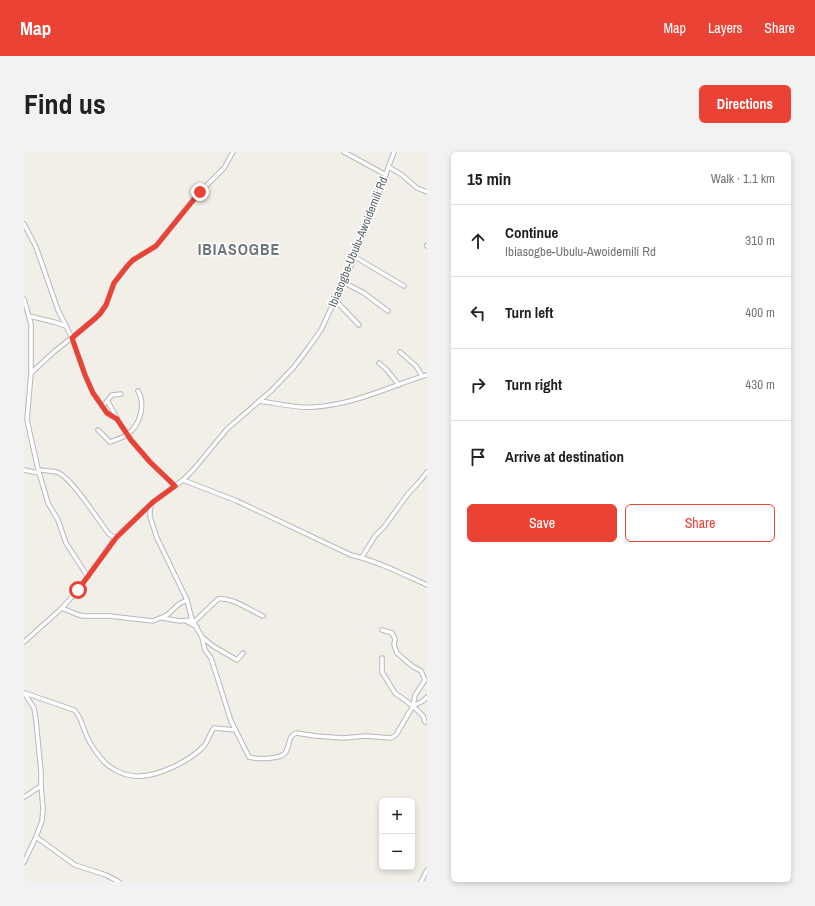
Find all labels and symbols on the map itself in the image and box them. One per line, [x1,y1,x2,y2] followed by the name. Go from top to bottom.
[324,174,392,310] street label: Ibiasogbe-Ubulu-Awoidemili Rd
[191,183,209,201] route end
[198,238,280,260] district label: IBIASOGBE
[69,581,87,599] route start

